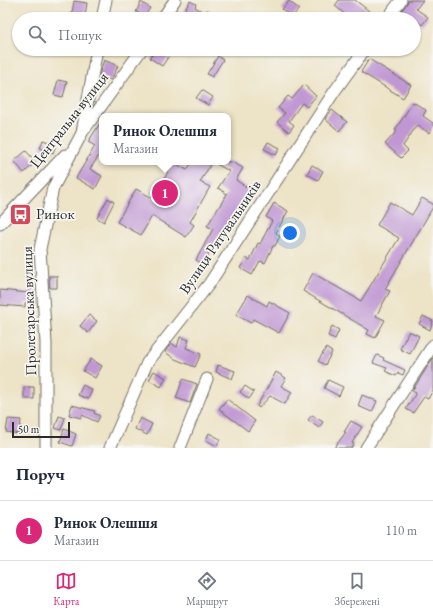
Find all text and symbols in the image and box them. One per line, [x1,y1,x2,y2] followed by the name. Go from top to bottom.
[12,12,421,56] search box
[26,23,48,45] icon: search
[58,25,102,44] text: Пошук
[25,68,112,172] street label: Центральна вулиця
[99,113,231,165] popup
[113,121,217,140] text: Ринок Олешшя
[113,140,158,157] text: Магазин
[174,176,265,297] street label: Вулиця Рятувальників
[152,178,178,208] pin: 1
[8,201,34,227] bus stop icon: Ринок
[36,204,75,223] place label: Ринок
[280,223,300,243] your location
[17,246,40,376] street label: Пролетарська вулиця
[12,420,70,439] scale bar
[18,422,39,436] text: 50 m
[16,463,65,485] text: Поруч
[54,513,158,532] text: Ринок Олешшя
[26,522,32,539] text: 1
[386,522,417,539] text: 110 m
[54,532,99,549] text: Магазин
[53,570,80,608] tab: Карта
[186,570,228,608] tab: Маршрут
[335,570,380,608] tab: Збережені

